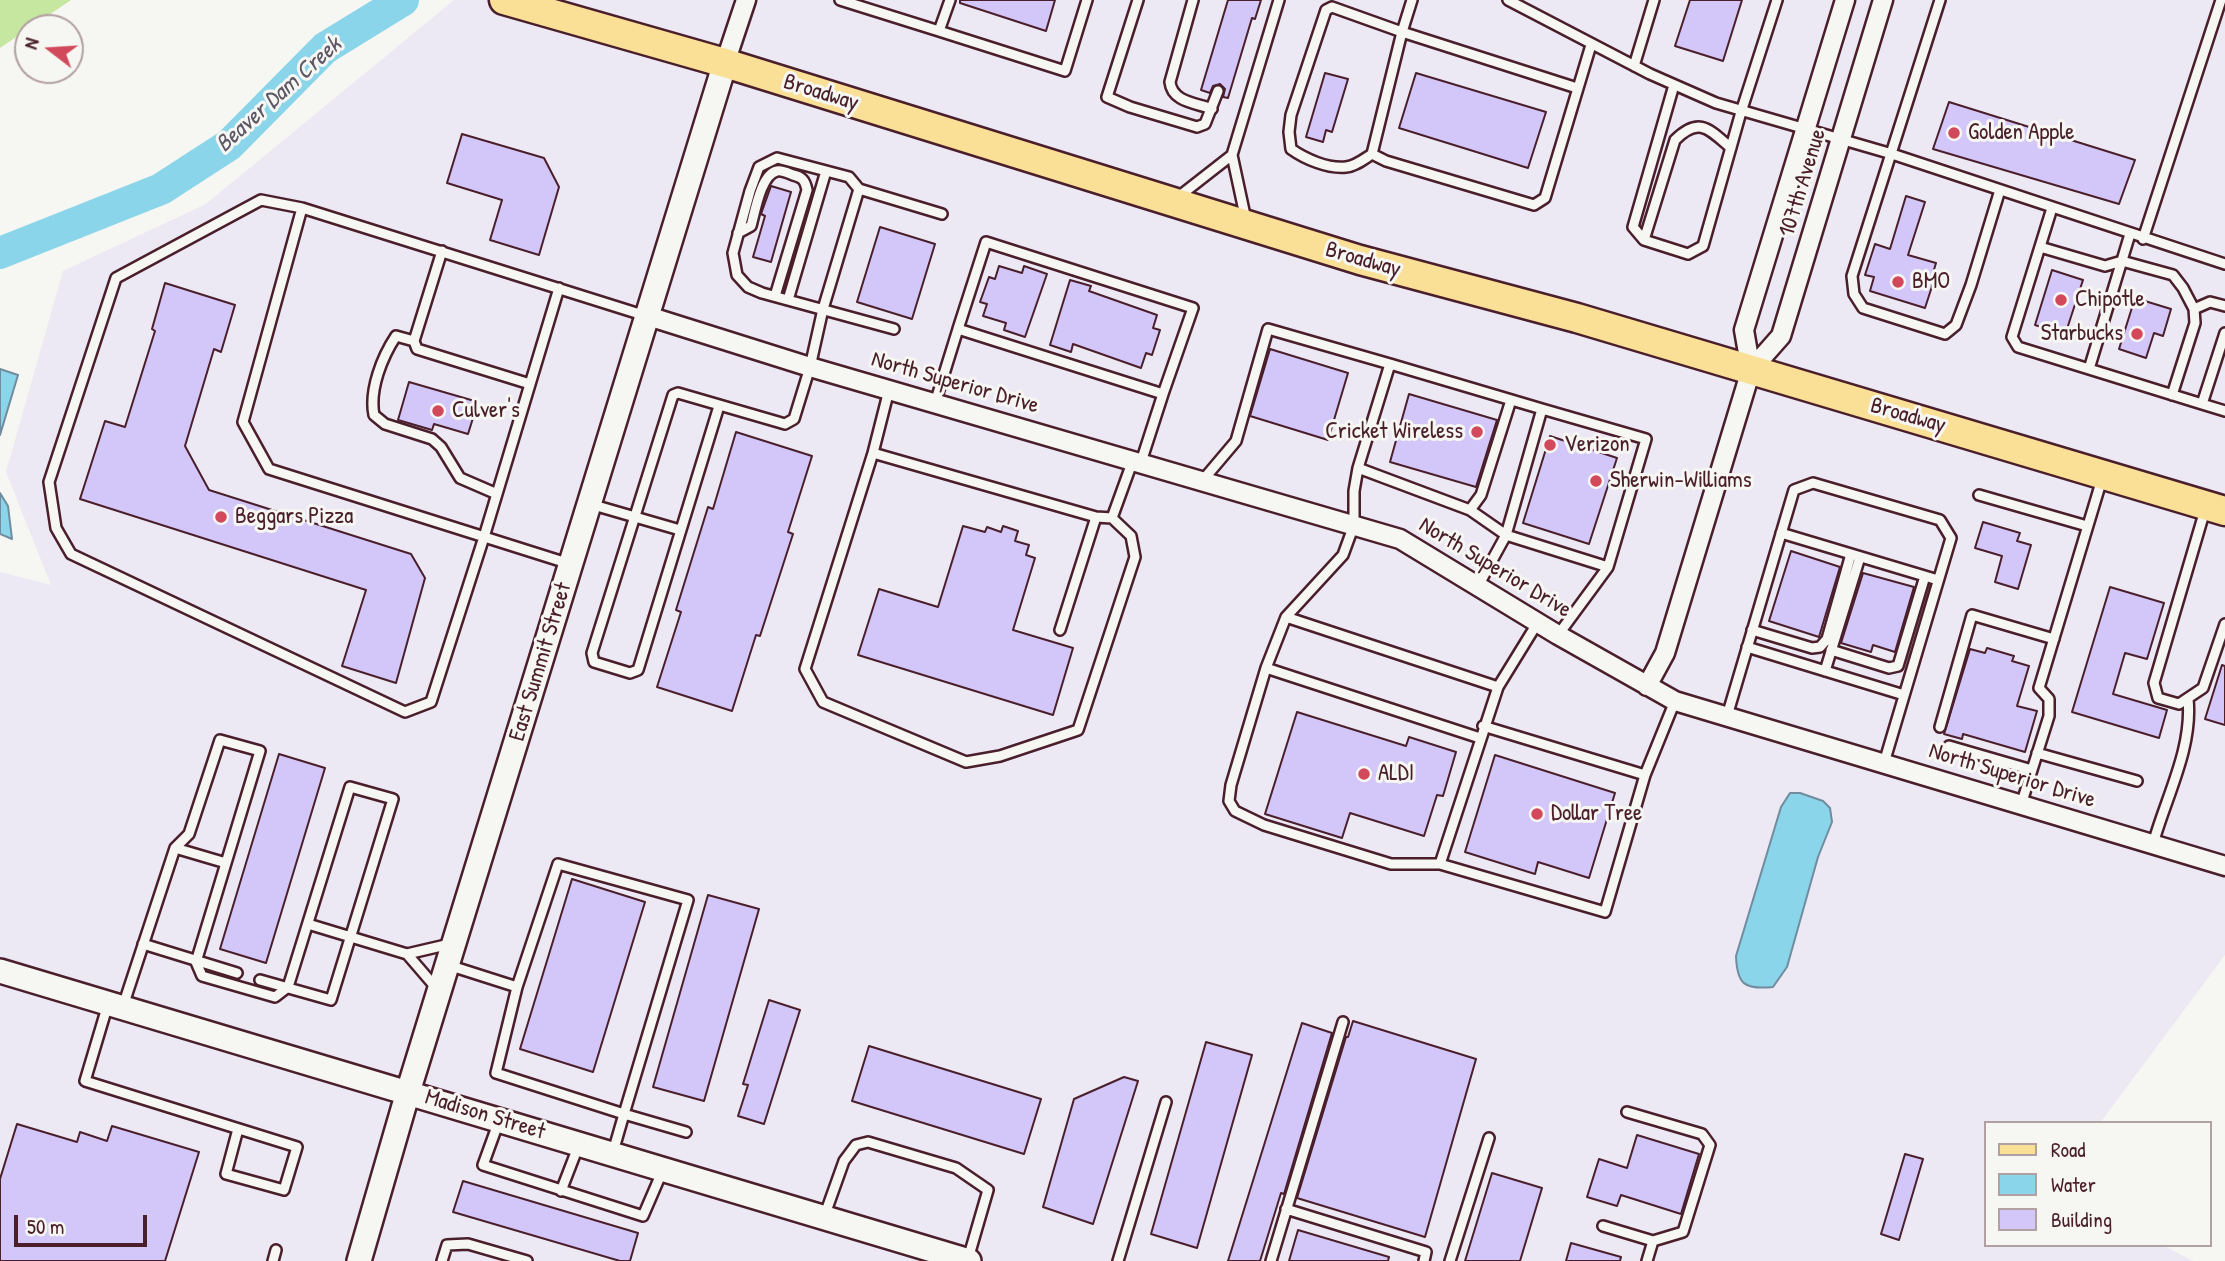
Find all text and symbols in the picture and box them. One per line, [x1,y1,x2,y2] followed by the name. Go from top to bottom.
[14,14,84,84] north arrow
[210,31,348,159] water label: Beaver Dam Creek
[17,35,45,52] text: N
[780,69,862,117] street label: Broadway
[1968,119,2074,147] place label: Golden Apple
[1946,125,1962,141] marker: Golden Apple
[1774,126,1832,240] street label: 107th Avenue
[1322,236,1404,284] street label: Broadway
[1912,268,1950,296] place label: BMO
[1890,274,1906,290] marker: BMO
[2075,286,2145,314] place label: Chipotle
[2053,292,2069,308] marker: Chipotle
[2041,320,2123,348] place label: Starbucks
[2129,326,2145,342] marker: Starbucks
[868,346,1042,420] street label: North Superior Drive
[1867,392,1949,440] street label: Broadway
[452,397,520,425] place label: Culver's
[430,403,446,419] marker: Culver's
[1325,418,1463,446] place label: Cricket Wireless
[1469,424,1485,440] marker: Cricket Wireless
[1564,431,1630,459] place label: Verizon
[1542,437,1558,453] marker: Verizon
[1610,467,1752,495] place label: Sherwin-Williams
[1588,473,1604,489] marker: Sherwin-Williams
[235,503,353,531] place label: Beggars Pizza
[213,509,229,525] marker: Beggars Pizza
[1414,512,1576,624] street label: North Superior Drive
[504,579,578,745] street label: East Summit Street
[1925,738,2099,814] street label: North Superior Drive
[1378,760,1414,788] place label: ALDI
[1356,766,1372,782] marker: ALDI
[1551,800,1642,828] place label: Dollar Tree
[1529,806,1545,822] marker: Dollar Tree
[422,1084,548,1146] street label: Madison Street
[1983,1121,2211,1247] legend
[2051,1135,2085,1164] text: Road
[2051,1170,2096,1199] text: Water
[18,1202,150,1246] scale bar
[2051,1205,2112,1234] text: Building
[27,1212,64,1241] text: 50 m

